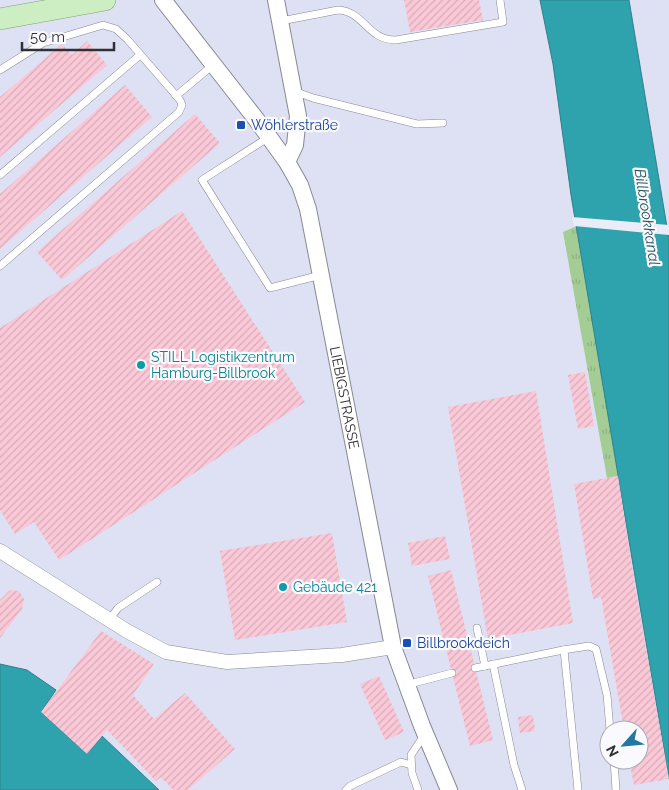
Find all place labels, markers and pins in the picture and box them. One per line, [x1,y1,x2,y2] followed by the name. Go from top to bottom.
[251,117,338,133] place label: Wöhlerstraße
[235,119,247,131] marker: Wöhlerstraße
[151,349,295,381] place label: STILL Logistikzentrum Hamburg-Billbrook
[135,359,147,371] marker: STILL Logistikzentrum Hamburg-Billbrook
[293,579,377,595] place label: Gebäude 421
[277,581,289,593] marker: Gebäude 421
[417,635,510,651] place label: Billbrookdeich
[401,637,413,649] marker: Billbrookdeich

